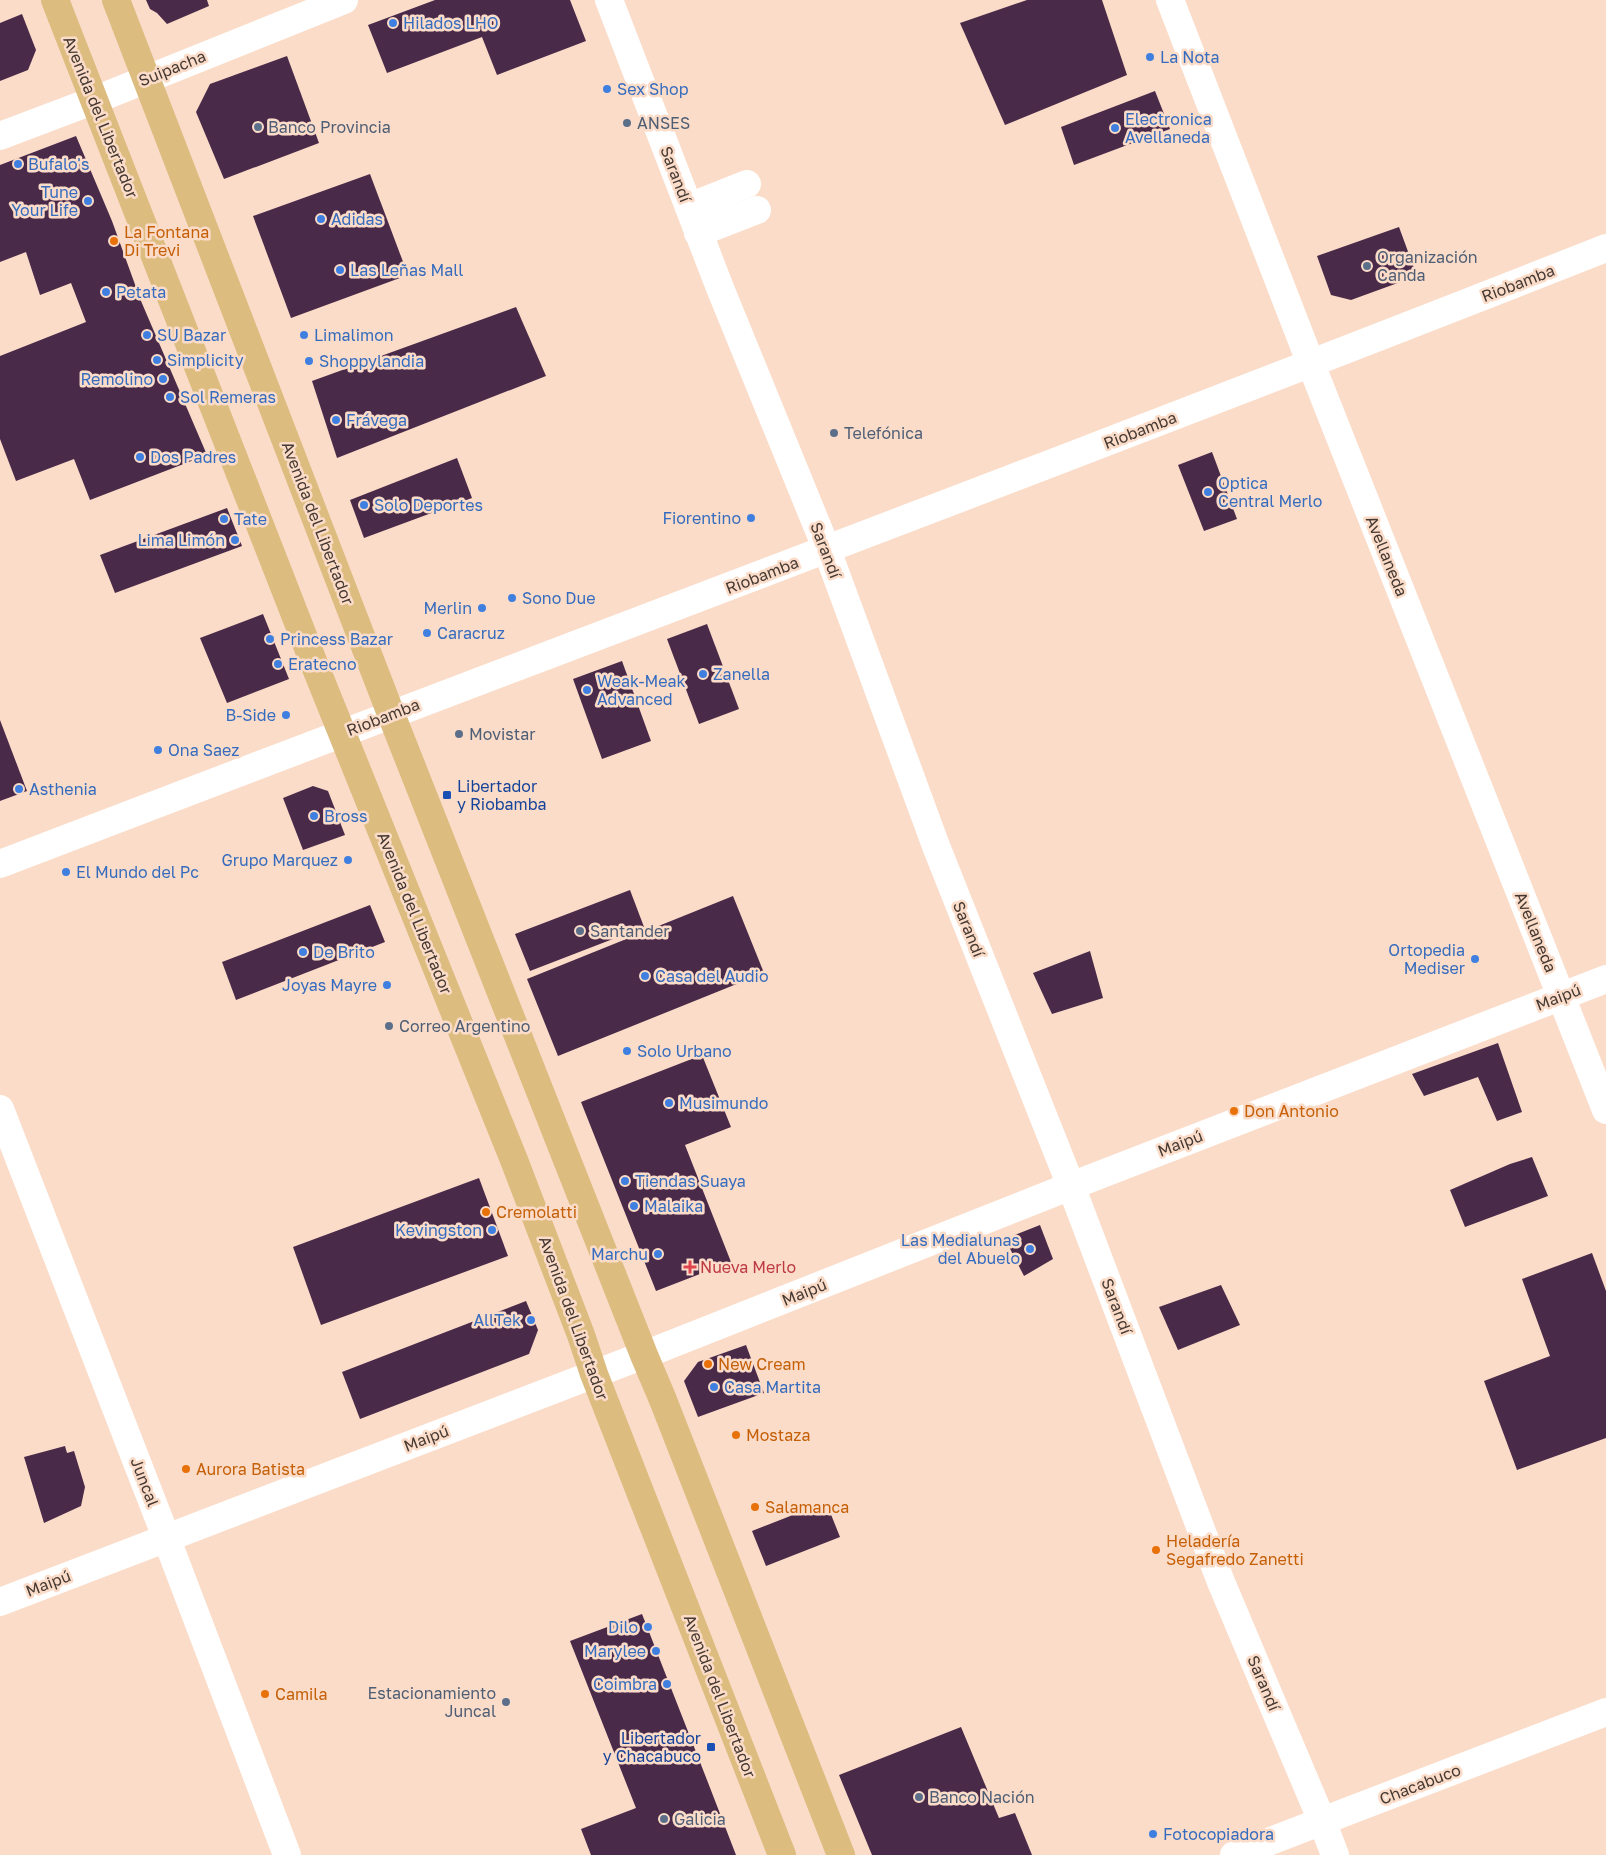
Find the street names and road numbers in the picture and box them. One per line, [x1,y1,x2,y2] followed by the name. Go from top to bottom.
[59,33,143,201] street label: Avenida del Libertador
[135,45,209,91] street label: Suipacha
[656,143,696,206] street label: Sarandí
[1479,260,1557,306] street label: Riobamba
[1101,407,1179,453] street label: Riobamba
[278,439,358,607] street label: Avenida del Libertador
[1362,513,1412,599] street label: Avellaneda
[806,519,846,582] street label: Sarandí
[723,552,801,598] street label: Riobamba
[344,694,422,740] street label: Riobamba
[373,829,457,997] street label: Avenida del Libertador
[1511,889,1561,975] street label: Avellaneda
[949,898,990,961] street label: Sarandí
[1533,979,1583,1015] street label: Maipú
[1155,1125,1205,1161] street label: Maipú
[535,1233,613,1403] street label: Avenida del Libertador
[779,1274,829,1310] street label: Maipú
[1097,1275,1137,1338] street label: Sarandí
[401,1420,451,1456] street label: Maipú
[126,1454,164,1510] street label: Juncal
[23,1565,73,1601] street label: Maipú
[680,1612,760,1780] street label: Avenida del Libertador
[1243,1652,1285,1715] street label: Sarandí
[1377,1759,1463,1809] street label: Chacabuco

